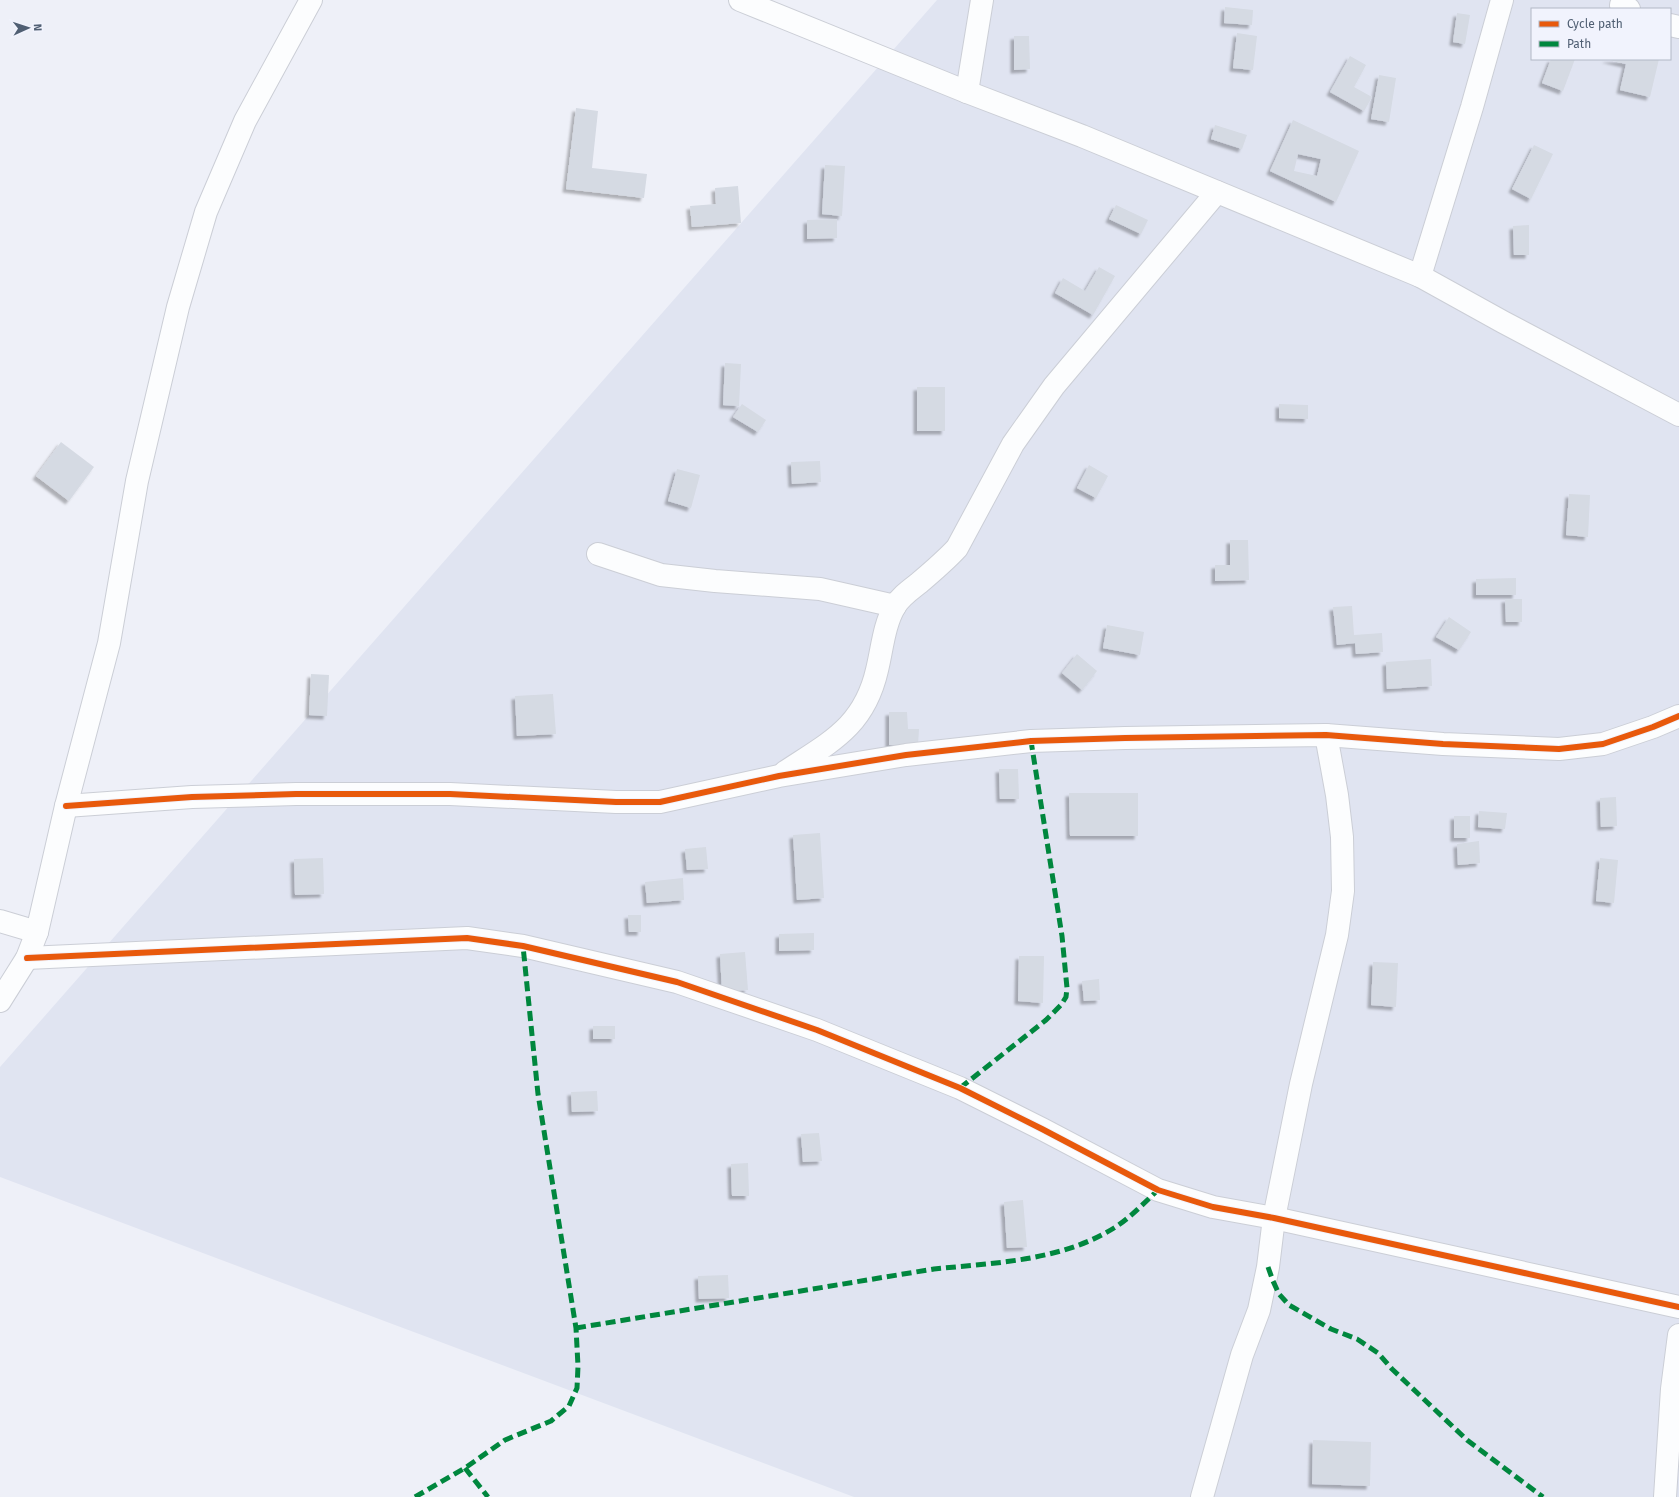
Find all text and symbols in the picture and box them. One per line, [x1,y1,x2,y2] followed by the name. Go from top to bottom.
[8,8,48,48] north arrow
[1531,8,1671,60] legend
[1567,17,1623,31] text: Cycle path
[31,24,44,31] text: N
[1567,37,1591,51] text: Path

